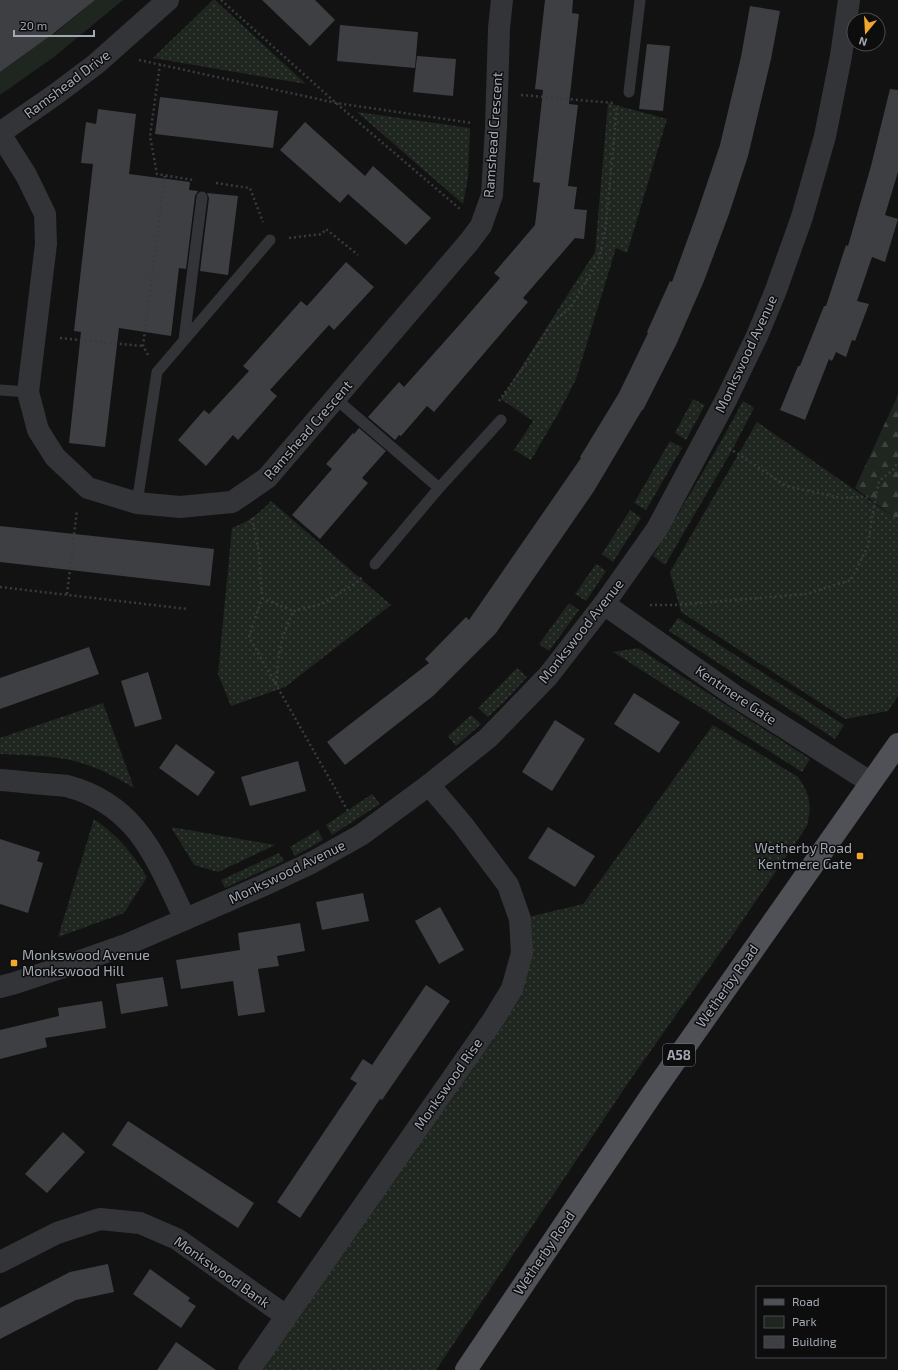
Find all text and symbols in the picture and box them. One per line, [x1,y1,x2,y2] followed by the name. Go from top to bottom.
[14,12,94,38] scale bar
[846,12,886,52] north arrow
[20,18,47,32] text: 20 m
[857,35,869,49] text: N
[20,46,113,122] street label: Ramshead Drive
[480,72,505,198] street label: Ramshead Crescent
[711,292,780,415] street label: Monkswood Avenue
[260,377,355,483] street label: Ramshead Crescent
[535,575,627,686] street label: Monkswood Avenue
[692,661,780,728] street label: Kentmere Gate
[226,836,348,907] street label: Monkswood Avenue
[754,839,852,872] place label: Wetherby Road Kentmere Gate
[855,851,865,861] marker: Wetherby Road Kentmere Gate
[692,941,762,1031] street label: Wetherby Road
[22,946,150,979] place label: Monkswood Avenue Monkswood Hill
[9,958,19,968] marker: Monkswood Avenue Monkswood Hill
[410,1035,485,1133] street label: Monkswood Rise
[663,1044,695,1066] road number: A58
[509,1208,578,1298] street label: Wetherby Road
[171,1232,273,1311] street label: Monkswood Bank
[756,1286,886,1358] legend
[792,1294,820,1308] text: Road
[792,1314,817,1328] text: Park
[792,1334,837,1348] text: Building

